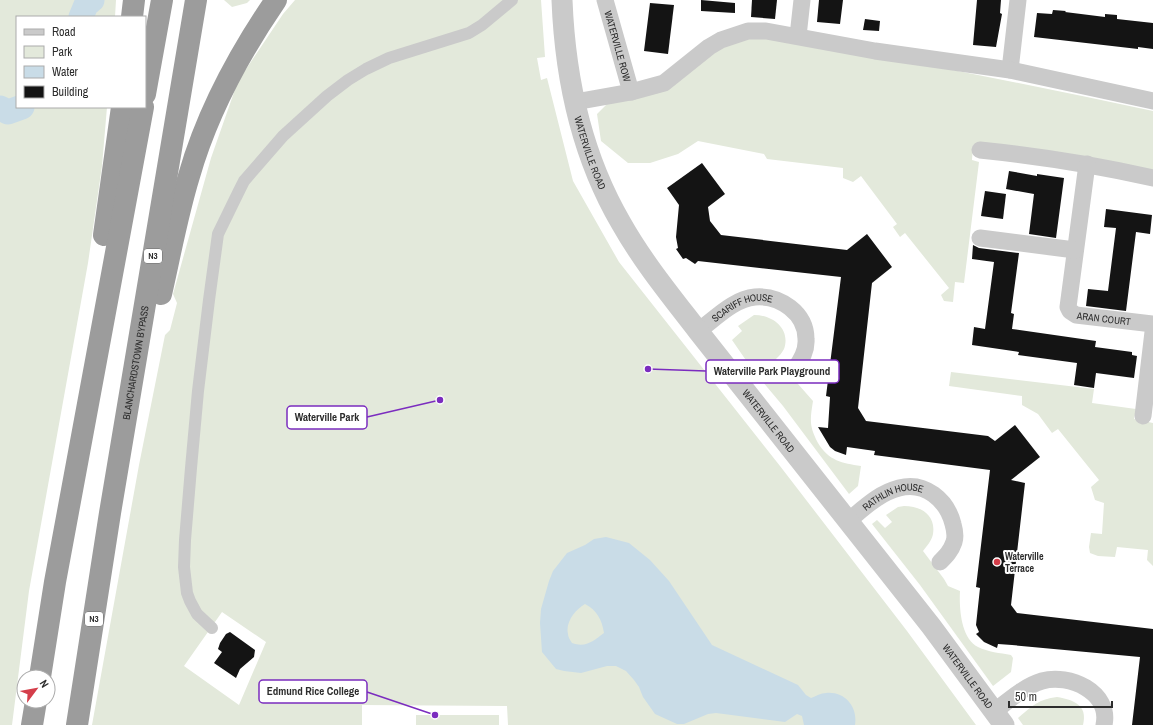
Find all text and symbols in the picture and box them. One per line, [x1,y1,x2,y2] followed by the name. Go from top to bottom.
[602,9,634,83] street label: WATERVILLE ROW
[16,16,146,108] legend
[52,24,76,40] text: Road
[52,44,72,60] text: Park
[52,64,79,80] text: Water
[52,84,89,100] text: Building
[572,115,609,192] street label: WATERVILLE ROAD
[144,249,162,263] road number: N3
[709,290,774,325] street label: SCARIFF HOUSE
[119,304,151,421] street label: BLANCHARDSTOWN BYPASS
[1075,309,1132,328] street label: ARAN COURT
[706,360,839,383] callout: Waterville Park Playground
[714,364,830,378] text: Waterville Park Playground
[740,386,798,455] street label: WATERVILLE ROAD
[287,406,367,429] callout: Waterville Park
[295,410,360,424] text: Waterville Park
[859,480,925,513] street label: RATHLIN HOUSE
[1005,550,1044,575] place label: Waterville Terrace
[992,557,1002,567] marker: Waterville Terrace
[85,612,103,626] road number: N3
[940,641,996,711] street label: WATERVILLE ROAD
[16,669,56,709] north arrow
[37,677,52,690] text: N
[259,680,367,703] callout: Edmund Rice College
[1009,683,1112,709] scale bar
[267,684,359,698] text: Edmund Rice College
[1015,689,1037,705] text: 50 m

